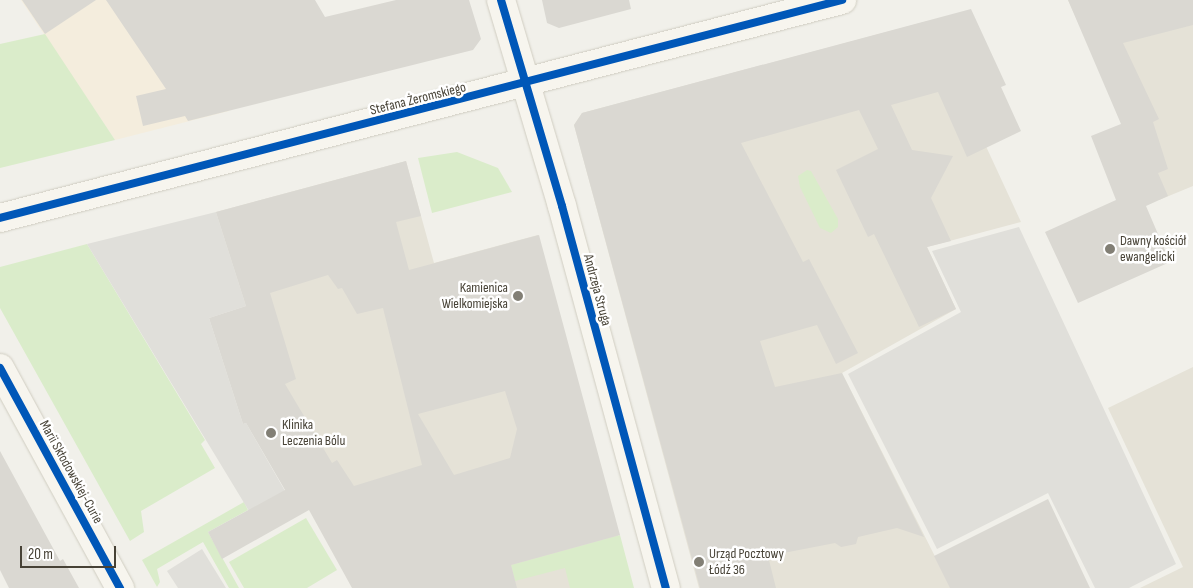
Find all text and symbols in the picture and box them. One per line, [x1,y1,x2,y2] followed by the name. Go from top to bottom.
[368,79,468,119] street label: Stefana Żeromskiego
[1120,233,1186,266] place label: Dawny kościół ewangelicki
[1104,243,1116,255] marker: Dawny kościół ewangelicki
[579,252,615,328] street label: Andrzeja Struga
[442,280,508,312] place label: Kamienica Wielkomiejska
[512,290,524,302] marker: Kamienica Wielkomiejska
[36,417,106,527] street label: Marii Skłodowskiej-Curie
[282,417,345,450] place label: Klinika Leczenia Bólu
[264,426,278,440] marker: Klinika Leczenia Bólu
[22,536,119,568] scale bar
[28,545,53,564] text: 20 m
[709,546,784,578] place label: Urząd Pocztowy Łódź 36
[693,556,705,568] marker: Urząd Pocztowy Łódź 36

